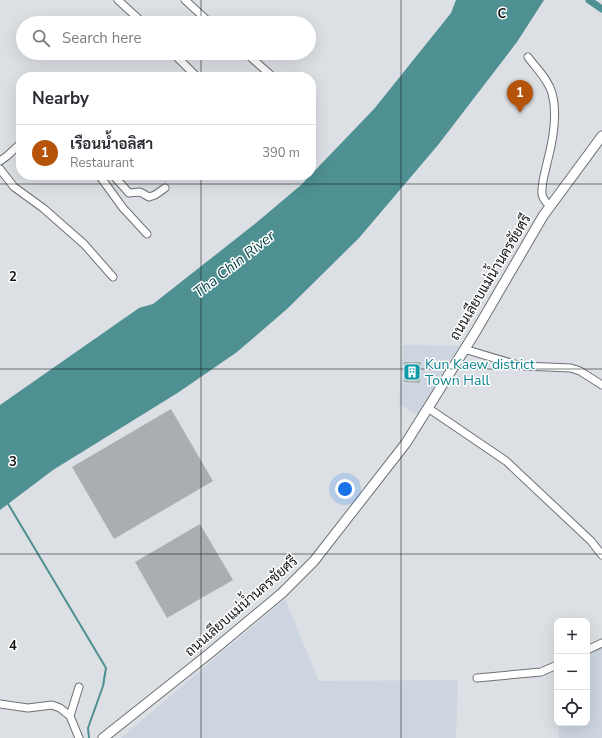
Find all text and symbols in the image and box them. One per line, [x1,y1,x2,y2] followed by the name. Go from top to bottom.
[498,5,507,23] text: C
[16,16,316,60] search box
[30,27,52,49] icon: search
[62,28,142,48] text: Search here
[507,80,533,113] pin: 1
[32,87,89,110] text: Nearby
[70,134,153,154] text: เรือนน้ำอลิสา
[41,144,49,162] text: 1
[262,144,300,162] text: 390 m
[70,154,134,172] text: Restaurant
[443,209,536,344] street label: ถนนเลียบแม่น้ำนครชัยศรี
[189,225,279,302] water label: Tha Chin River
[9,268,17,286] text: 2
[425,355,535,390] place label: Kun Kaew district Town Hall
[402,362,422,382] building icon: Kun Kaew district Town Hall
[9,453,17,471] text: 3
[335,479,355,499] your location
[179,550,302,661] street label: ถนนเลียบแม่น้ำนครชัยศรี
[554,618,590,726] map controls
[554,618,590,654] button: +
[9,637,17,655] text: 4
[554,654,590,690] button: −
[554,690,590,726] button: locate

